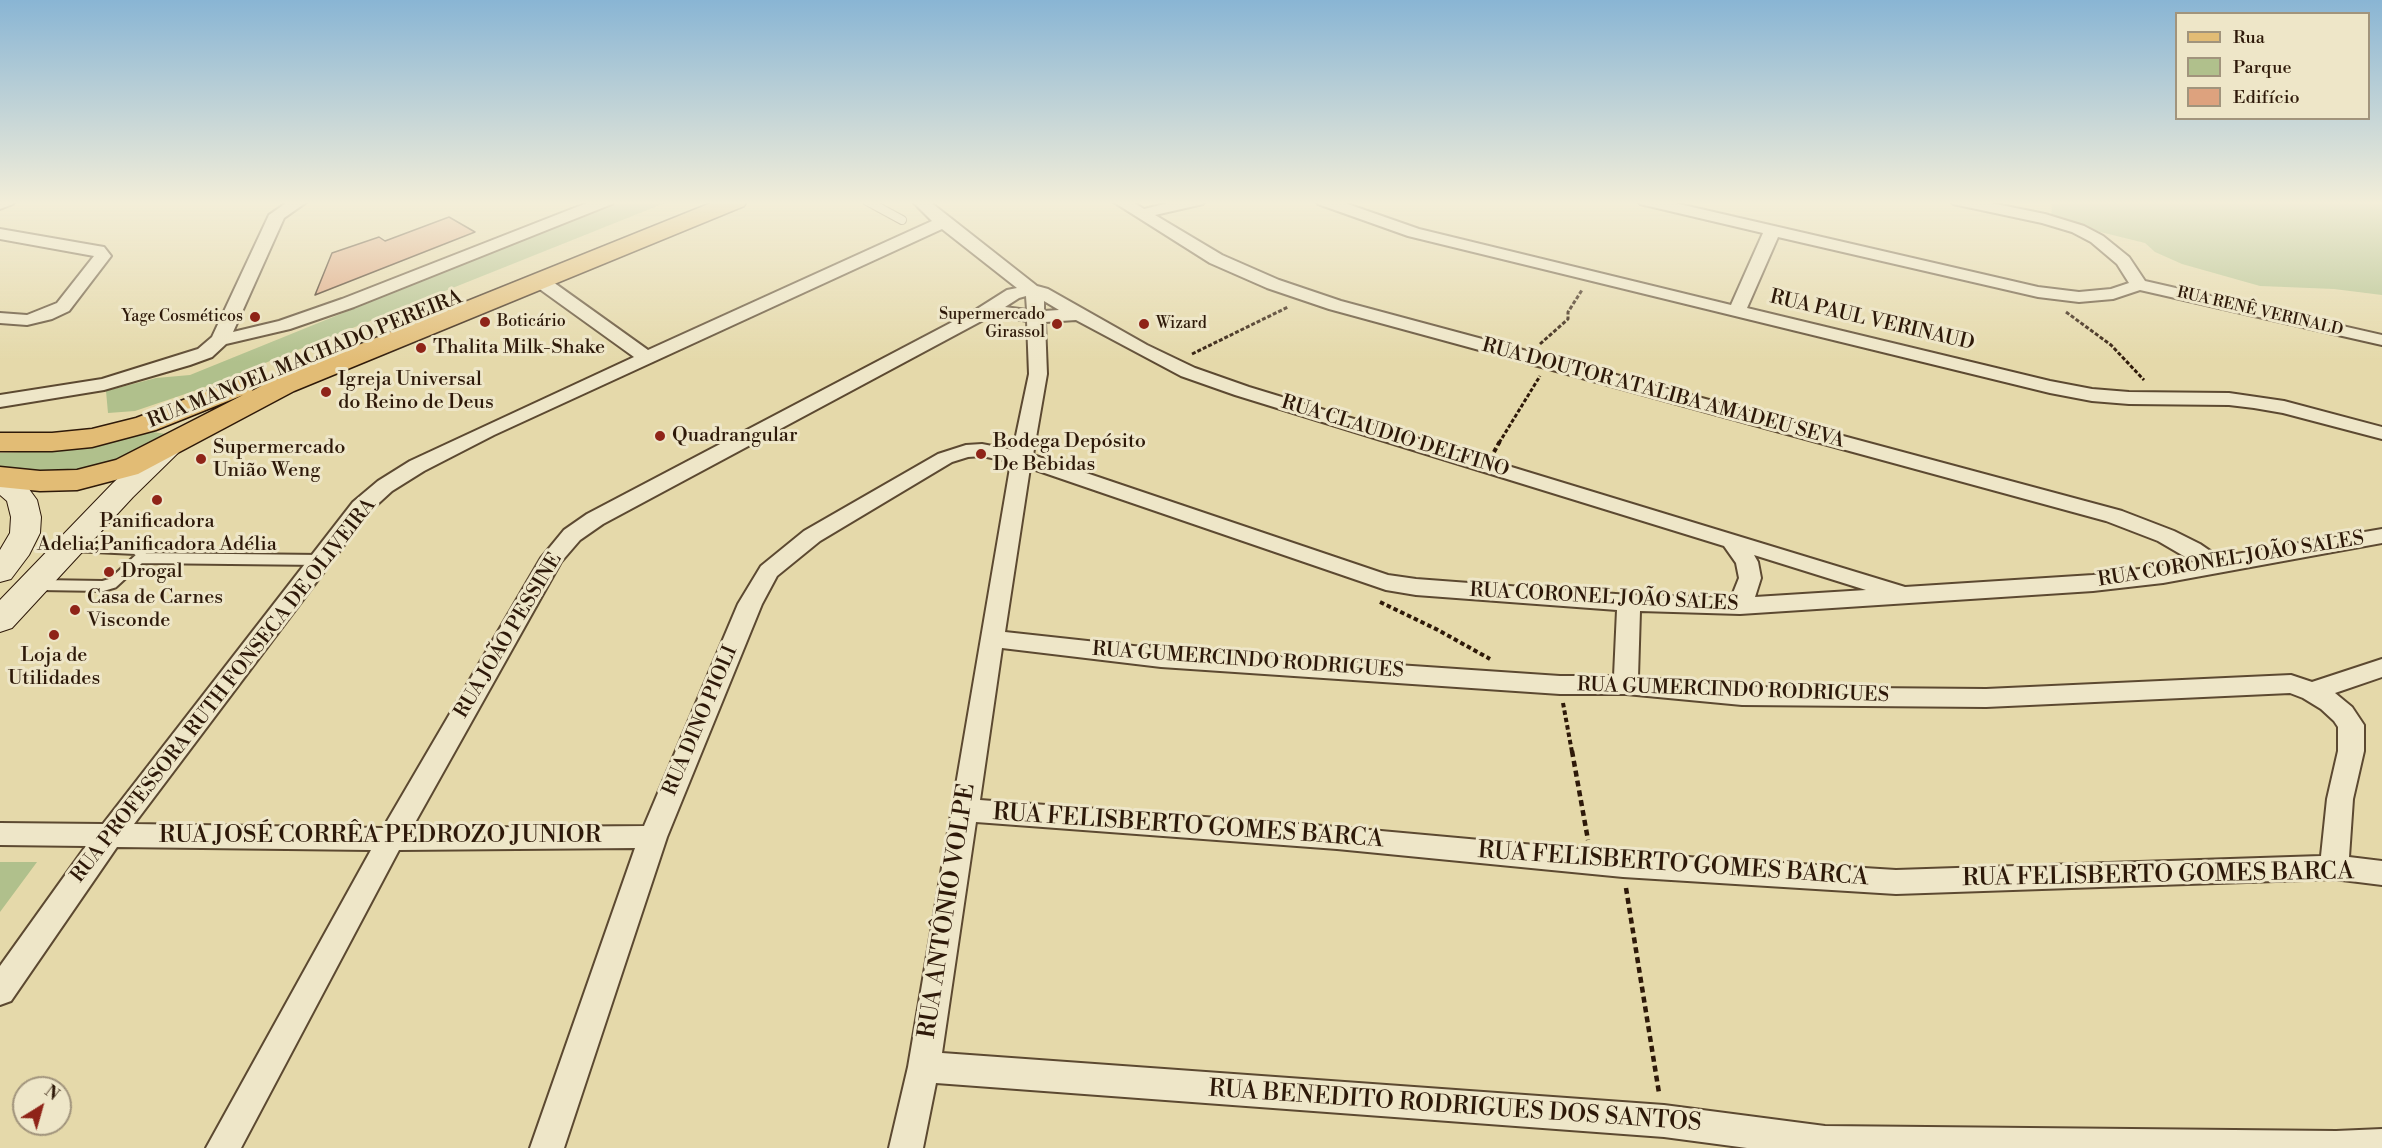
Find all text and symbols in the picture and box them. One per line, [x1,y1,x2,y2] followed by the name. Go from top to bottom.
[2175,12,2370,120] legend
[2233,26,2265,49] text: Rua
[2233,56,2292,79] text: Parque
[2233,86,2300,109] text: Edifício
[2175,284,2345,340] street label: RUA RENÊ VERINALD
[144,286,466,434] street label: RUA MANOEL MACHADO PEREIRA
[1767,286,1977,356] street label: RUA PAUL VERINAUD
[939,305,1045,343] place label: Supermercado Girassol
[122,307,243,327] place label: Yage Cosméticos
[248,310,262,324] marker: Yage Cosméticos
[497,312,566,332] place label: Boticário
[1156,314,1207,334] place label: Wizard
[478,315,492,329] marker: Boticário
[1050,317,1064,331] marker: Supermercado Girassol
[1137,317,1151,331] marker: Wizard
[1479,334,1847,454] street label: RUA DOUTOR ATALIBA AMADEU SEVA
[433,336,605,360] place label: Thalita Milk-Shake
[414,341,428,355] marker: Thalita Milk-Shake
[338,368,494,415] place label: Igreja Universal do Reino de Deus
[319,385,333,399] marker: Igreja Universal do Reino de Deus
[1278,391,1512,483] street label: RUA CLAUDIO DELFINO
[672,424,798,448] place label: Quadrangular
[653,429,667,443] marker: Quadrangular
[993,430,1146,477] place label: Bodega Depósito De Bebidas
[213,436,345,483] place label: Supermercado União Weng
[974,447,988,461] marker: Bodega Depósito De Bebidas
[194,452,208,466] marker: Supermercado União Weng
[150,493,164,507] marker: Panificadora Adelia;Panificadora Adélia
[66,494,382,888] street label: RUA PROFESSORA RUTH FONSECA DE OLIVEIRA
[37,510,277,557] place label: Panificadora Adelia;Panificadora Adélia
[2096,527,2366,593] street label: RUA CORONEL JOÃO SALES
[450,549,568,723] street label: RUA JOÃO PESSINE
[121,560,183,584] place label: Drogal
[102,565,116,579] marker: Drogal
[1469,579,1739,617] street label: RUA CORONEL JOÃO SALES
[87,586,223,633] place label: Casa de Carnes Visconde
[68,603,82,617] marker: Casa de Carnes Visconde
[47,628,61,642] marker: Loja de Utilidades
[1091,638,1405,684] street label: RUA GUMERCINDO RODRIGUES
[659,643,743,799] street label: RUA DINO PIOLI
[8,644,100,691] place label: Loja de Utilidades
[1576,674,1890,708] street label: RUA GUMERCINDO RODRIGUES
[914,781,982,1041] street label: RUA ANTÔNIO VOLPE
[992,799,1384,855] street label: RUA FELISBERTO GOMES BARCA
[159,822,601,850] street label: RUA JOSÉ CORRÊA PEDROZO JUNIOR
[1477,837,1869,893] street label: RUA FELISBERTO GOMES BARCA
[1962,858,2354,894] street label: RUA FELISBERTO GOMES BARCA
[1208,1075,1702,1139] street label: RUA BENEDITO RODRIGUES DOS SANTOS
[12,1076,72,1136] north arrow
[41,1081,63,1105] text: N

